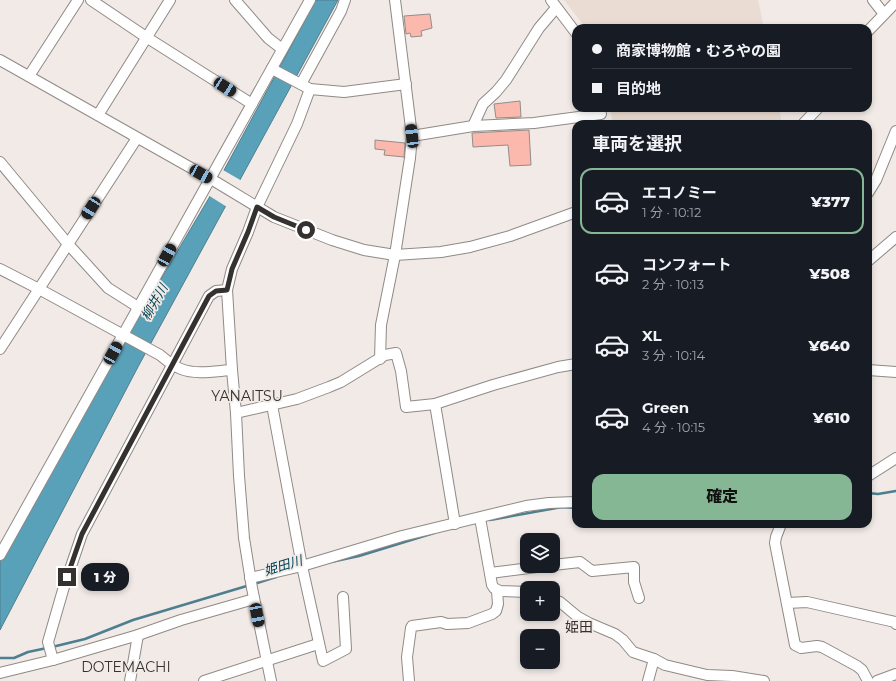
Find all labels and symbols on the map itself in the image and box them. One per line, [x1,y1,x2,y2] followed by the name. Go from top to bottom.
[212,75,238,99] car
[405,123,419,149] car
[188,163,214,185] car
[79,195,103,221] car
[297,221,315,239] route start
[156,242,178,268] car
[137,279,172,323] water label: 柳井川
[102,340,124,366] car
[211,387,283,405] district label: YANAITSU
[262,551,306,578] water label: 姫田川
[81,563,129,591] callout: 1 分
[58,568,76,586] route end
[249,602,265,628] car
[565,618,593,636] district label: 姫田
[81,658,171,676] district label: DOTEMACHI

